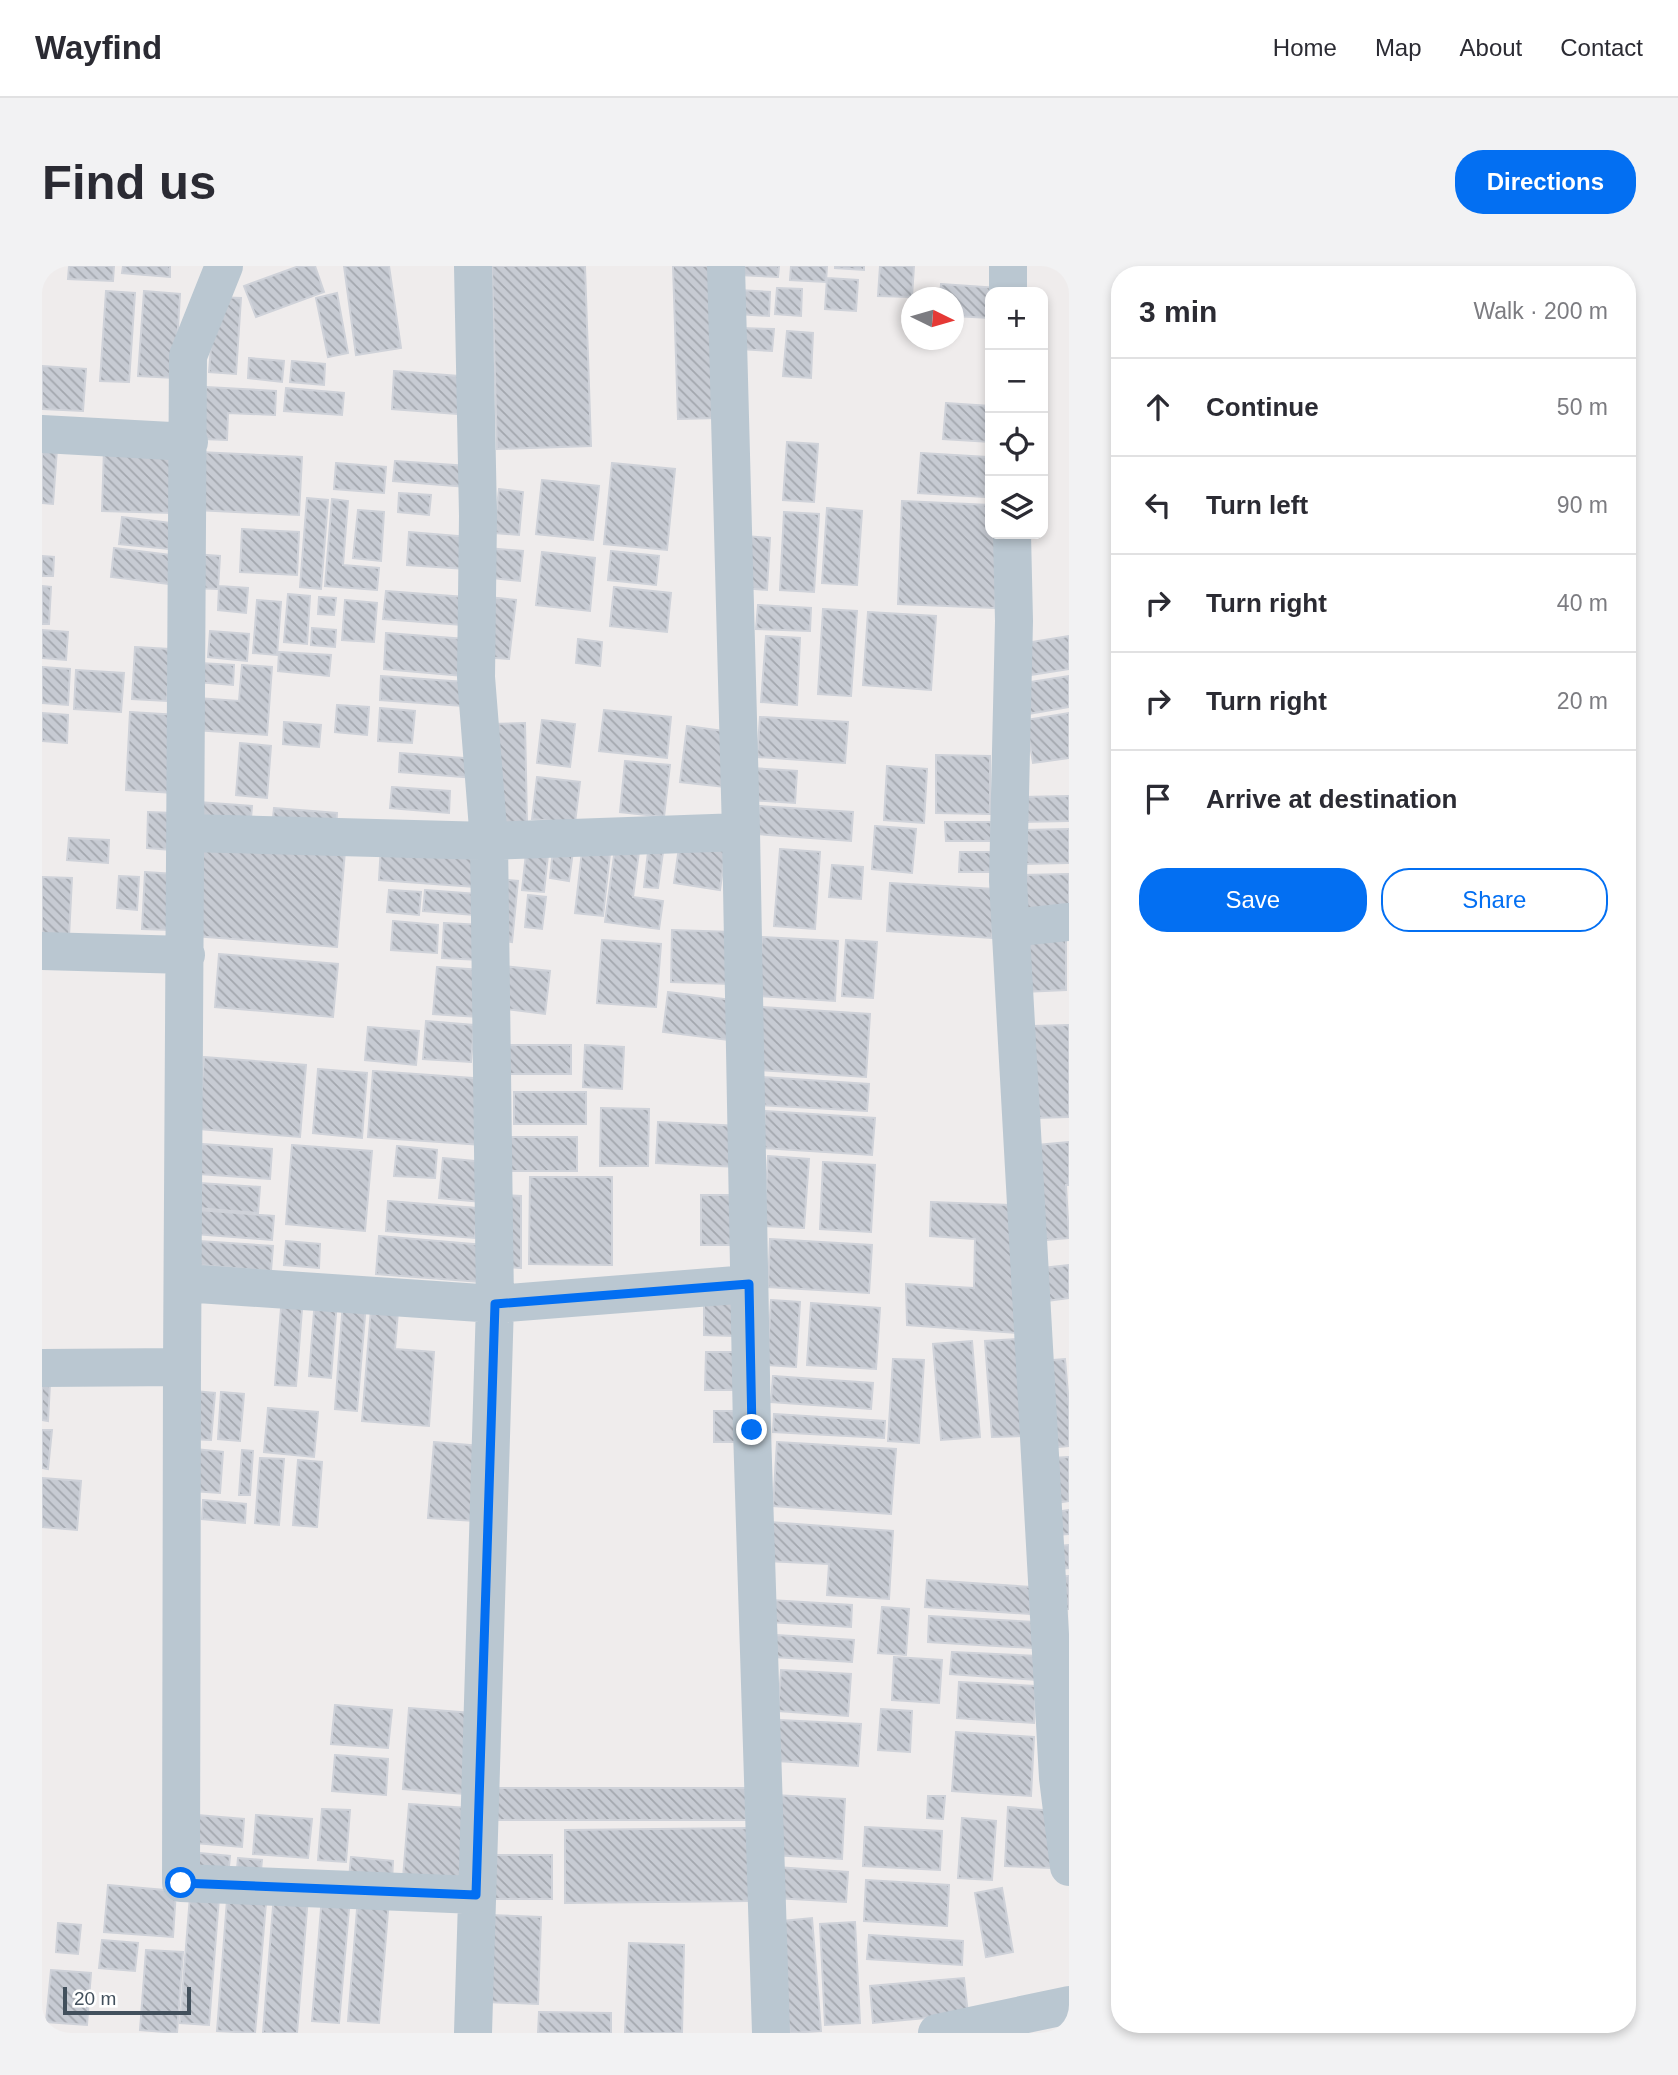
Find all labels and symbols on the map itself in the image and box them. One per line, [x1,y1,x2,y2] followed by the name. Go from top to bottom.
[901,287,964,350] north arrow
[736,1414,767,1445] route end
[165,1867,196,1898] route start
[63,1984,191,2016] scale bar

